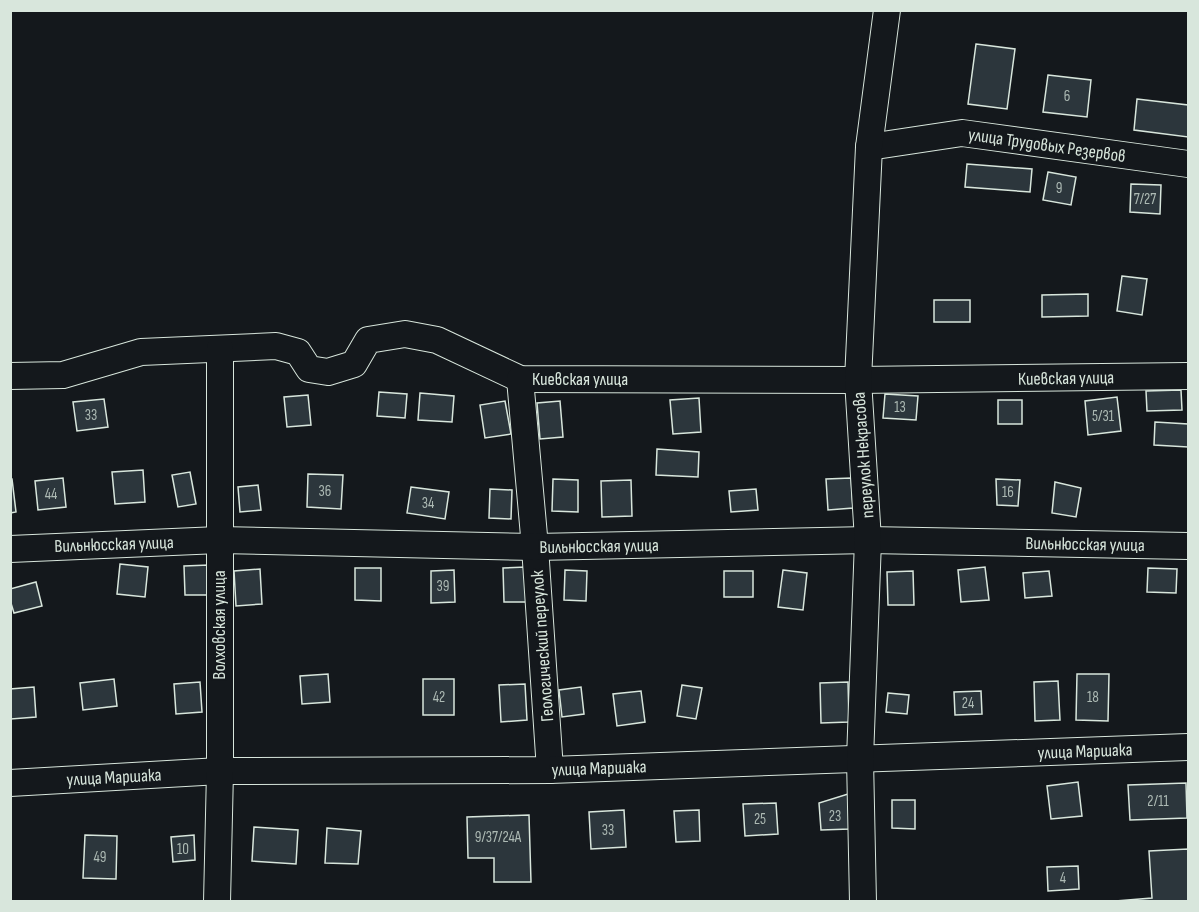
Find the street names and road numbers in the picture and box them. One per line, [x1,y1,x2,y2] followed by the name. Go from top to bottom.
[967,124,1127,167] street label: улица Трудовых Резервов
[1018,367,1114,390] street label: Киевская улица
[532,369,628,390] street label: Киевская улица
[849,391,878,519] street label: переулок Некрасова
[54,532,174,557] street label: Вильнюсская улица
[1025,533,1145,556] street label: Вильнюсская улица
[539,535,659,558] street label: Вильнюсская улица
[527,569,558,722] street label: Геологический переулок
[209,570,230,680] street label: Волховская улица
[1037,739,1133,764] street label: улица Маршака
[551,756,647,781] street label: улица Маршака
[66,765,162,790] street label: улица Маршака

